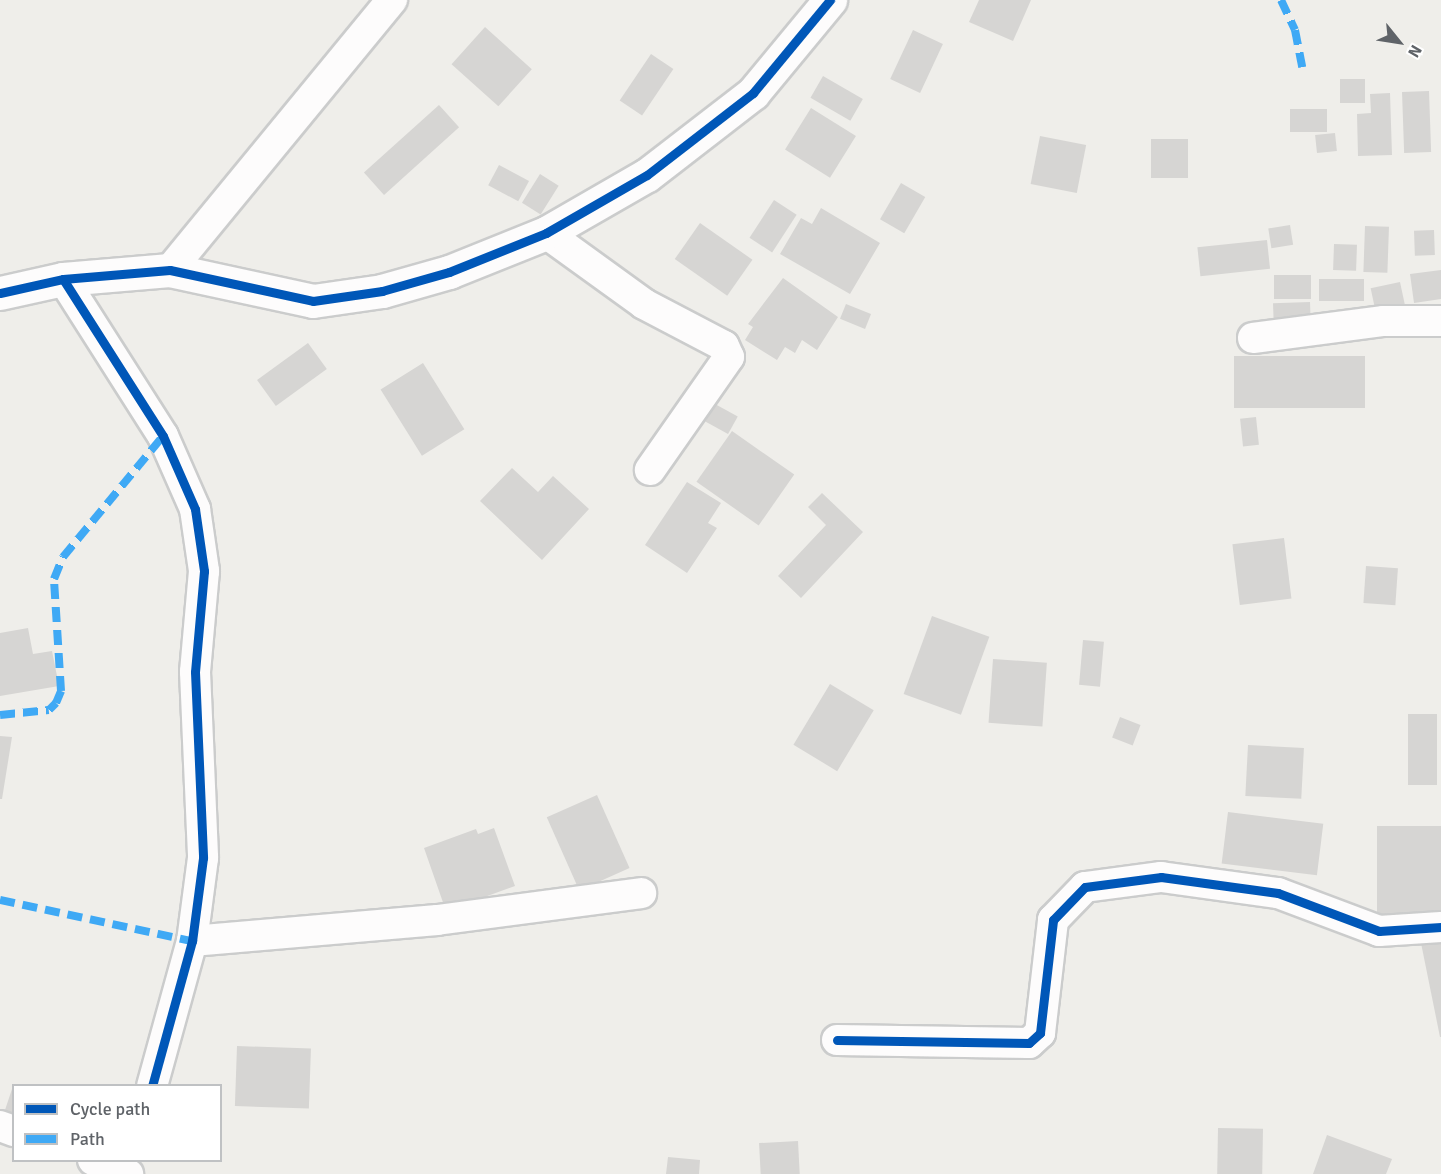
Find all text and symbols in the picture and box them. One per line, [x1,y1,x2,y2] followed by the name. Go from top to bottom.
[1369,12,1429,72] north arrow
[1403,41,1426,61] text: N
[12,1084,222,1162] legend
[70,1098,150,1120] text: Cycle path
[70,1128,105,1150] text: Path

